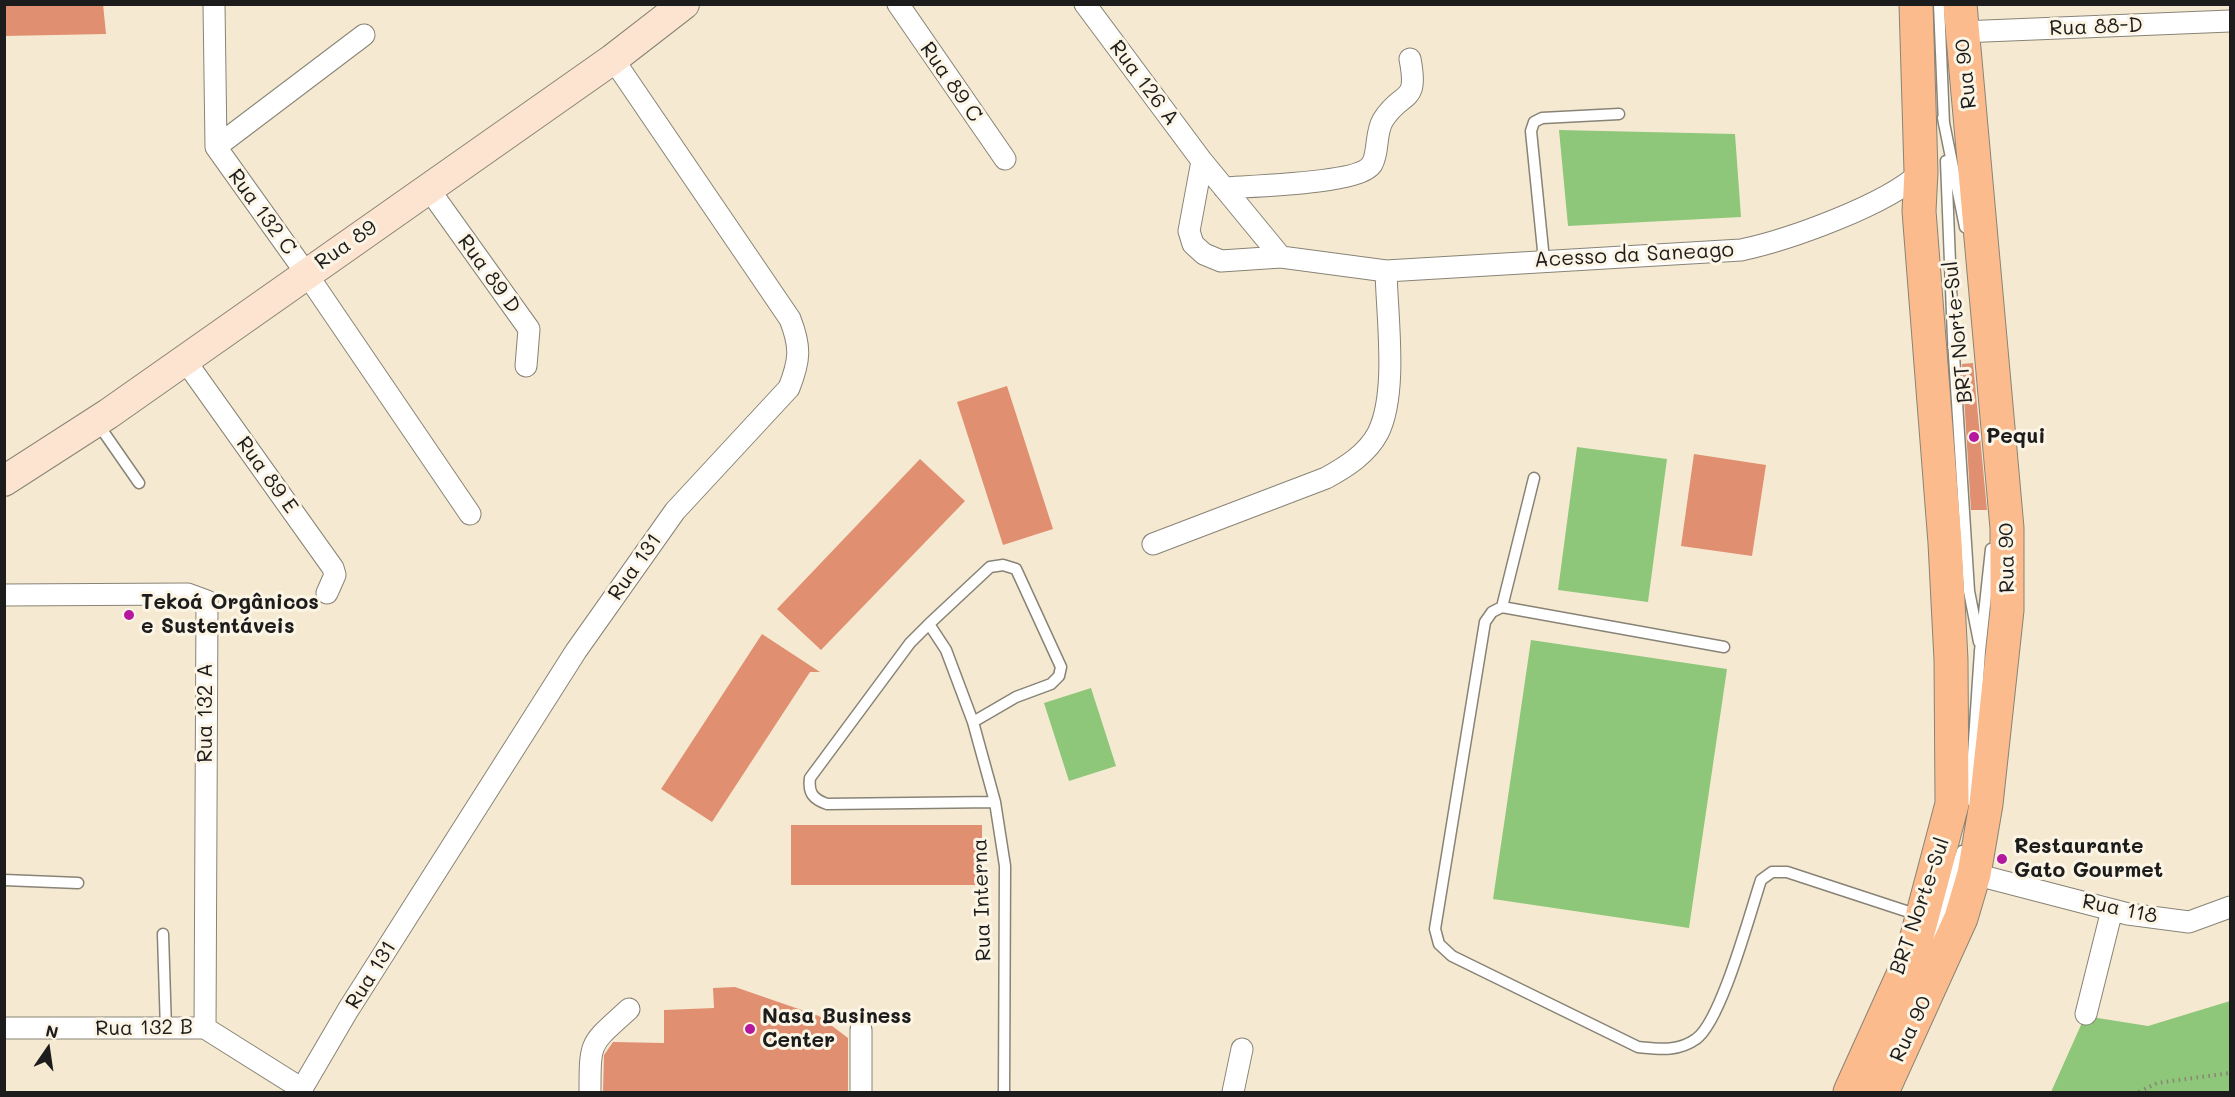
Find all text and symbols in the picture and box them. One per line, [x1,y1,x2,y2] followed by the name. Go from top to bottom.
[2049,13,2143,41] street label: Rua 88-D
[1104,36,1184,130] street label: Rua 126 A
[914,37,988,127] street label: Rua 89 C
[1950,38,1982,110] street label: Rua 90
[222,164,302,260] street label: Rua 132 C
[310,215,382,275] street label: Rua 89
[452,230,526,318] street label: Rua 89 D
[1534,237,1734,273] street label: Acesso da Saneago
[1938,260,1978,404] street label: BRT Norte-Sul
[1986,424,2046,450] place label: Pequi
[1967,430,1981,444] marker: Pequi
[231,432,303,518] street label: Rua 89 E
[1994,523,2020,593] street label: Rua 90
[603,529,667,605] street label: Rua 131
[141,590,319,640] place label: Tekoá Orgânicos e Sustentáveis
[122,608,136,622] marker: Tekoá Orgânicos e Sustentáveis
[193,663,219,763] street label: Rua 132 A
[1885,834,1955,978] street label: BRT Norte-Sul
[2014,834,2163,884] place label: Restaurante Gato Gourmet
[967,838,997,962] street label: Rua Interna
[1995,852,2009,866] marker: Restaurante Gato Gourmet
[2080,889,2160,929] street label: Rua 118
[340,936,402,1014] street label: Rua 131
[1885,992,1937,1066] street label: Rua 90
[762,1004,911,1054] place label: Nasa Business Center
[95,1015,193,1041] street label: Rua 132 B
[18,1019,78,1079] north arrow
[44,1019,60,1043] text: N
[743,1022,757,1036] marker: Nasa Business Center

